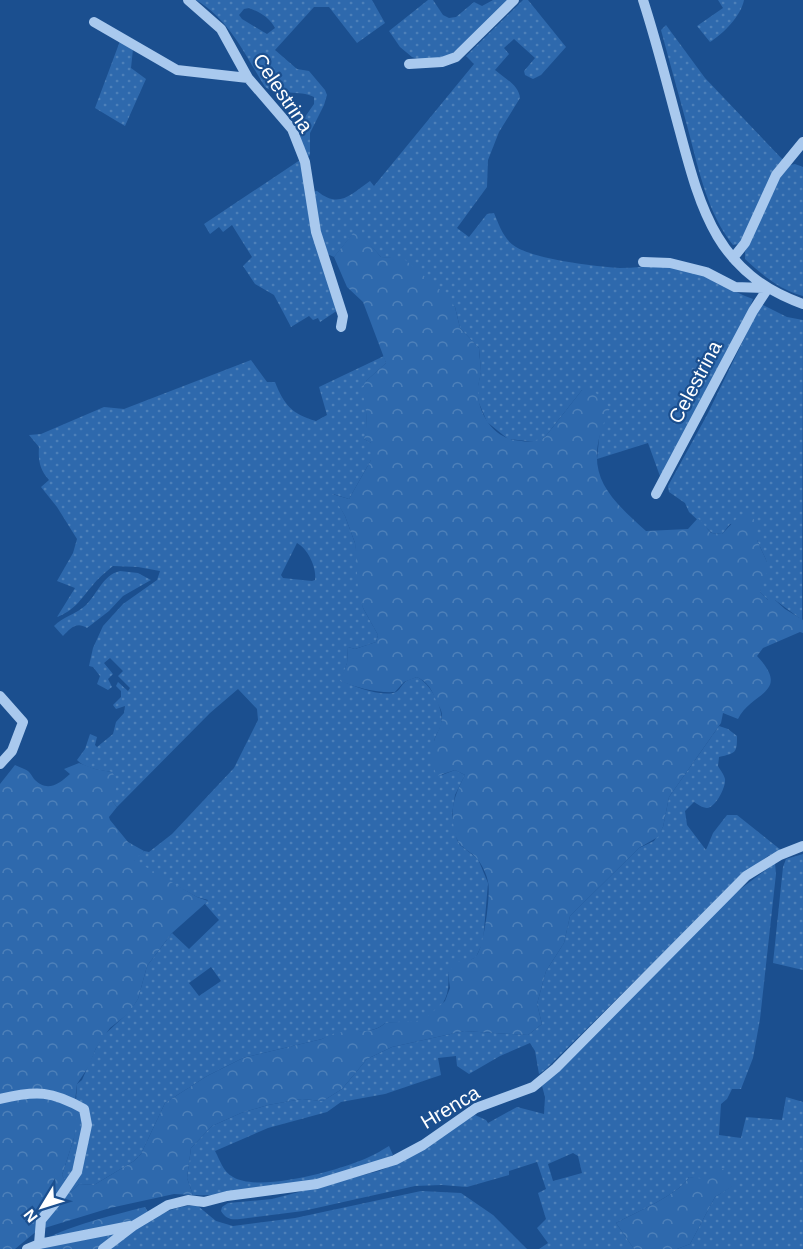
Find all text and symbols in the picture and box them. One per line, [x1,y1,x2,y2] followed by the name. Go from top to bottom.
[249,50,318,137] street label: Celestrina
[664,336,726,427] street label: Celestrina
[417,1081,484,1133] street label: Hrenca
[12,1177,72,1237] north arrow
[20,1206,41,1226] text: N

